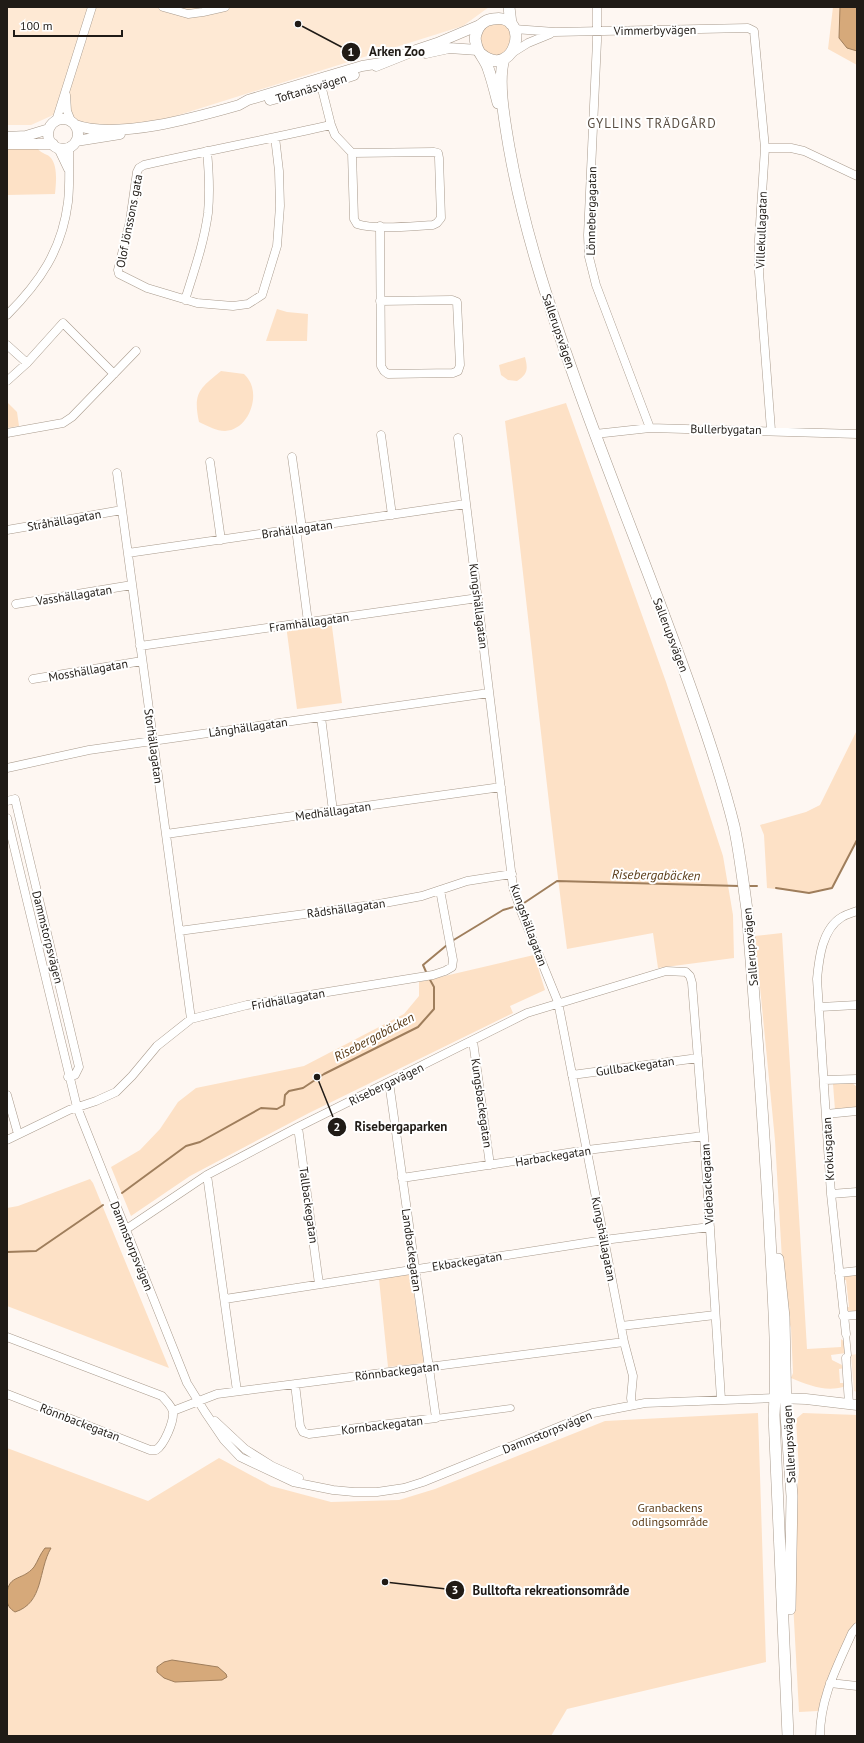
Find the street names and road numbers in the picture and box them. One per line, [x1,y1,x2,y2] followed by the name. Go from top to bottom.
[613,22,696,38] street label: Vimmerbyvägen
[274,70,348,106] street label: Toftanäsvägen
[583,166,599,256] street label: Lönnebergagatan
[113,173,145,269] street label: Olof Jönssons gata
[752,191,770,270] street label: Villekullagatan
[539,292,579,370] street label: Sallerupsvägen
[690,421,762,437] street label: Bullerbygatan
[26,506,102,534] street label: Stråhällagatan
[261,517,333,541] street label: Brahällagatan
[466,562,492,650] street label: Kungshällagatan
[34,582,113,609] street label: Vasshällagatan
[650,596,692,674] street label: Sallerupsvägen
[268,609,350,635] street label: Framhällagatan
[47,656,129,684] street label: Mosshällagatan
[141,708,167,784] street label: Storhällagatan
[208,714,288,740] street label: Långhällagatan
[294,798,372,824] street label: Medhällagatan
[507,882,551,968] street label: Kungshällagatan
[29,889,67,985] street label: Dammstorpsvägen
[306,895,386,921] street label: Rådshällagatan
[739,907,761,987] street label: Sallerupsvägen
[250,985,326,1013] street label: Fridhällagatan
[595,1053,675,1079] street label: Gullbackegatan
[468,1057,496,1149] street label: Kungsbackegatan
[346,1059,426,1109] street label: Risebergavägen
[819,1117,837,1181] street label: Krokusgatan
[514,1143,592,1169] street label: Harbackegatan
[697,1143,717,1226] street label: Videbackegatan
[296,1166,322,1244] street label: Tallbackegatan
[588,1195,620,1283] street label: Kungshällagatan
[107,1199,157,1293] street label: Dammstorpsvägen
[399,1208,425,1292] street label: Landbackegatan
[431,1248,503,1274] street label: Ekbackegatan
[354,1358,440,1384] street label: Rönnbackegatan
[38,1400,122,1444] street label: Rönnbackegatan
[779,1404,799,1484] street label: Sallerupsvägen
[500,1407,594,1457] street label: Dammstorpsvägen
[340,1413,424,1437] street label: Kornbackegatan

